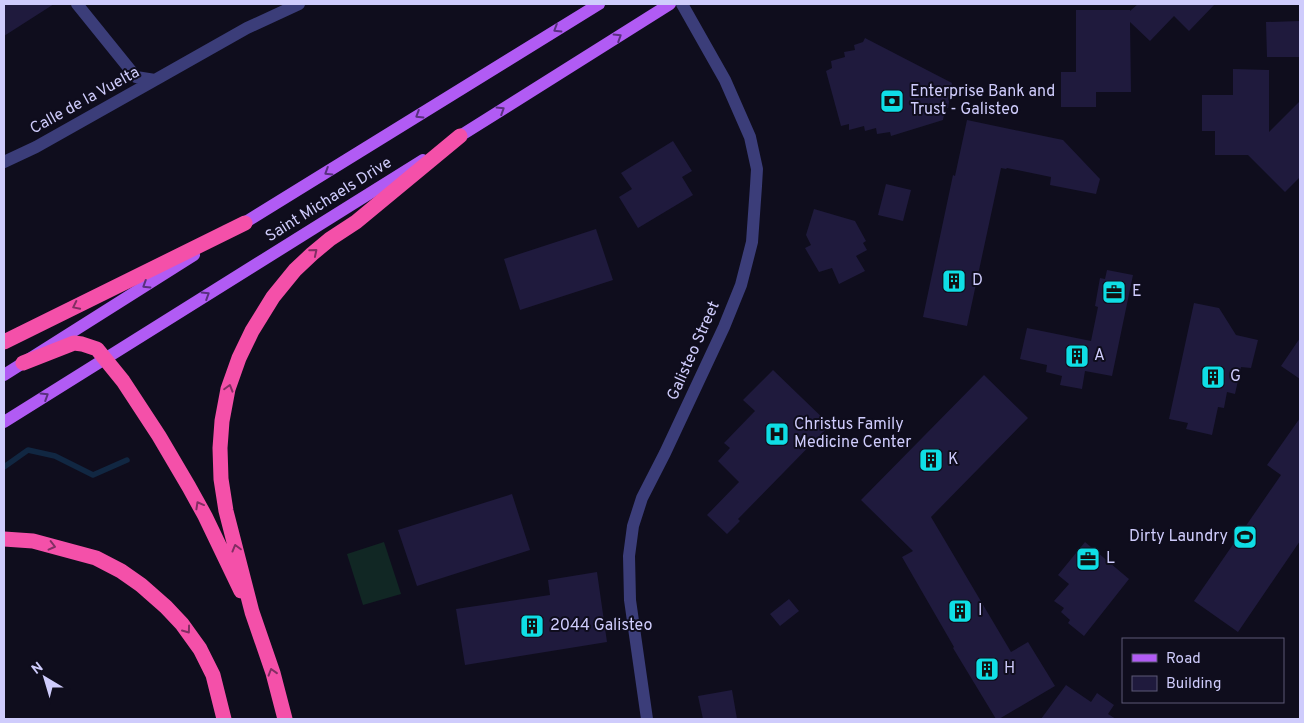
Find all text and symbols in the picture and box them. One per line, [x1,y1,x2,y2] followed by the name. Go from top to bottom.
[553,23,562,33] one-way arrow
[612,33,621,43] one-way arrow
[27,63,143,139] street label: Calle de la Vuelta
[910,82,1055,120] place label: Enterprise Bank and Trust - Galisteo
[879,88,905,114] bank icon: Enterprise Bank and Trust - Galisteo
[496,106,505,116] one-way arrow
[415,109,424,119] one-way arrow
[262,153,396,247] street label: Saint Michaels Drive
[325,165,334,175] one-way arrow
[309,249,318,258] one-way arrow
[941,268,967,294] building icon: D
[972,271,983,291] place label: D
[142,279,151,288] one-way arrow
[1101,279,1127,305] office icon: E
[1132,282,1142,302] place label: E
[201,292,210,302] one-way arrow
[663,298,725,404] street label: Galisteo Street
[72,300,81,310] one-way arrow
[1064,343,1090,369] building icon: A
[1094,346,1105,366] place label: A
[1200,364,1226,390] building icon: G
[1230,367,1241,387] place label: G
[224,384,234,392] one-way arrow
[40,392,49,402] one-way arrow
[794,415,911,453] place label: Christus Family Medicine Center
[764,421,790,447] hospital icon: Christus Family Medicine Center
[918,447,944,473] building icon: K
[948,450,959,470] place label: K
[196,502,206,511] one-way arrow
[1232,524,1258,550] sports icon: Dirty Laundry
[1129,527,1228,547] place label: Dirty Laundry
[47,540,55,550] one-way arrow
[231,544,241,552] one-way arrow
[1075,546,1101,572] office icon: L
[1106,549,1115,569] place label: L
[947,598,973,624] building icon: I
[978,601,983,621] place label: I
[519,613,545,639] building icon: 2044 Galisteo
[550,616,653,636] place label: 2044 Galisteo
[181,624,189,633] one-way arrow
[1122,638,1284,703] legend
[1166,650,1201,669] text: Road
[20,653,70,703] north arrow
[974,656,1000,682] building icon: H
[29,659,47,679] text: N
[1004,659,1015,679] place label: H
[268,669,278,677] one-way arrow
[1166,675,1221,694] text: Building

